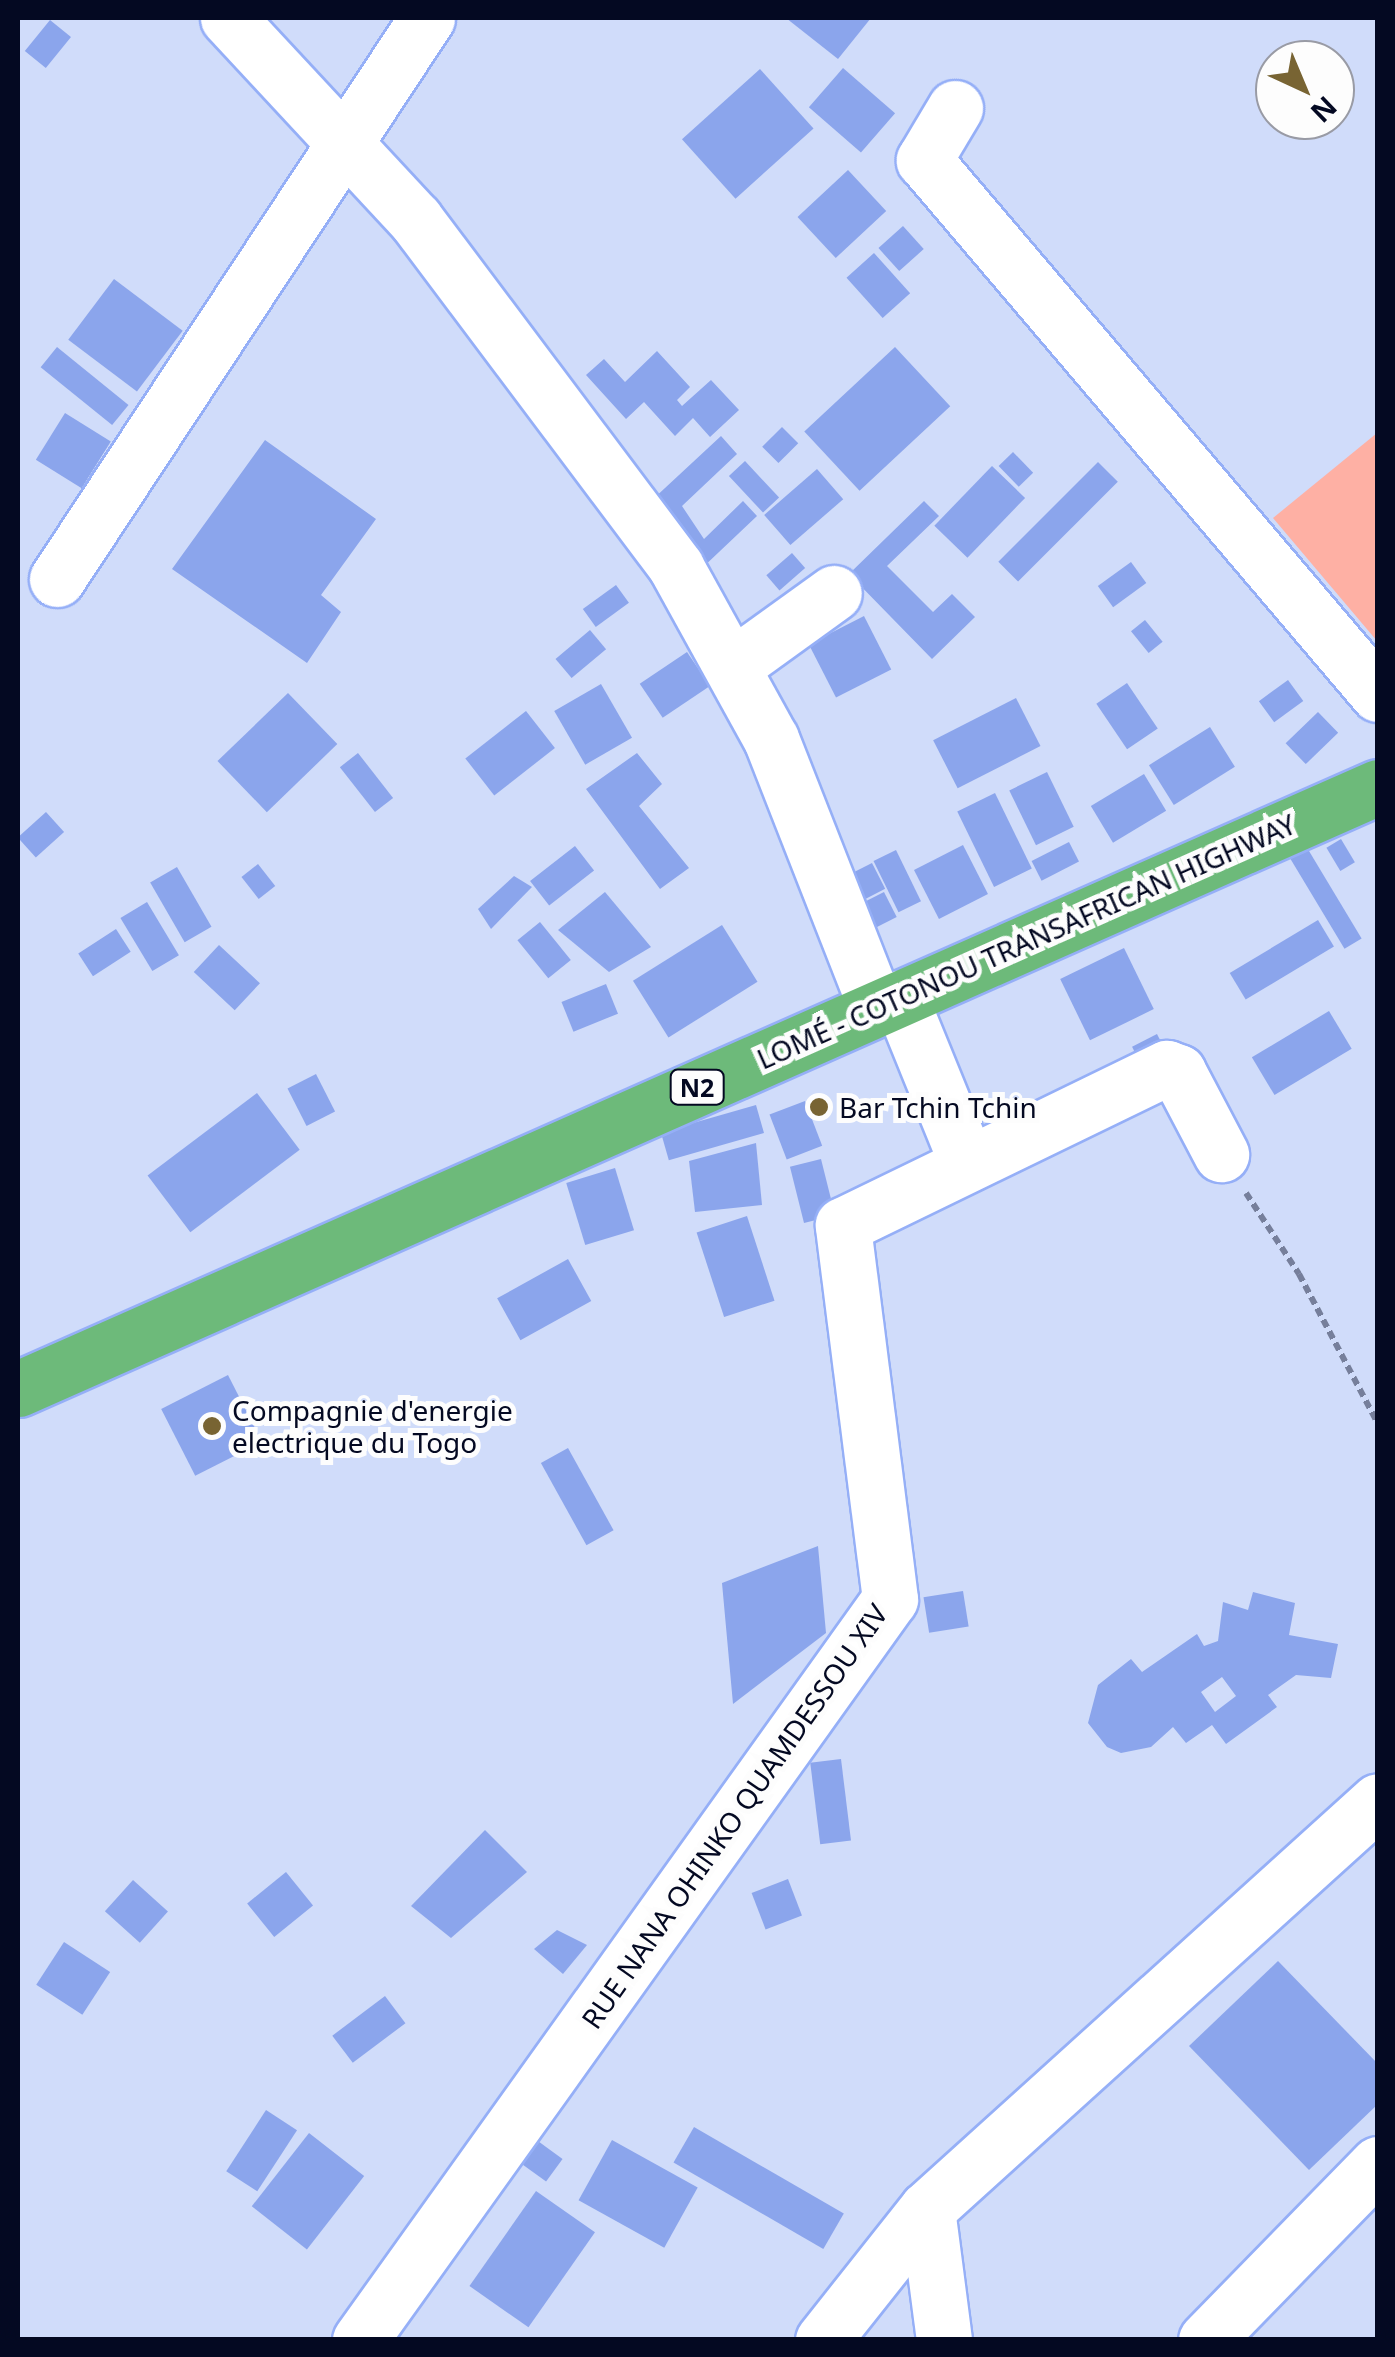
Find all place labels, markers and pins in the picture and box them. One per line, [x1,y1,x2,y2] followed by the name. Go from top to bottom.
[839,1090,1037,1124] place label: Bar Tchin Tchin
[808,1096,830,1118] marker: Bar Tchin Tchin
[232,1393,513,1459] place label: Compagnie d'energie electrique du Togo
[201,1415,223,1437] marker: Compagnie d'energie electrique du Togo

